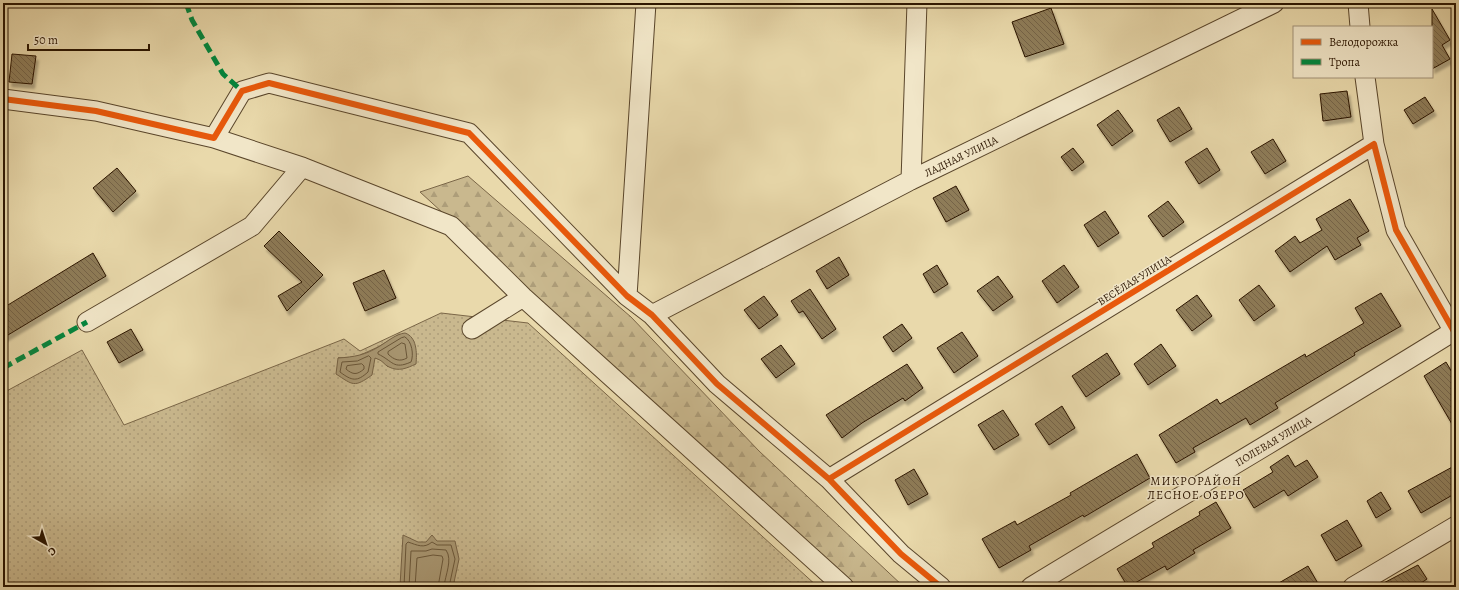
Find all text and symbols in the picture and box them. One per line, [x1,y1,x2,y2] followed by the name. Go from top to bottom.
[28,26,149,52] scale bar
[1293,26,1433,78] legend
[34,32,58,48] text: 50 m
[1329,34,1399,50] text: Велодорожка
[1329,54,1360,70] text: Тропа
[922,132,1001,181] street label: ЛАДНАЯ УЛИЦА
[1095,251,1174,309] street label: ВЕСЁЛАЯ УЛИЦА
[1232,412,1315,470] street label: ПОЛЕВАЯ УЛИЦА
[1147,473,1245,503] district label: МИКРОРАЙОН ЛЕСНОЕ ОЗЕРО
[26,524,66,564] north arrow
[44,543,59,559] text: С

